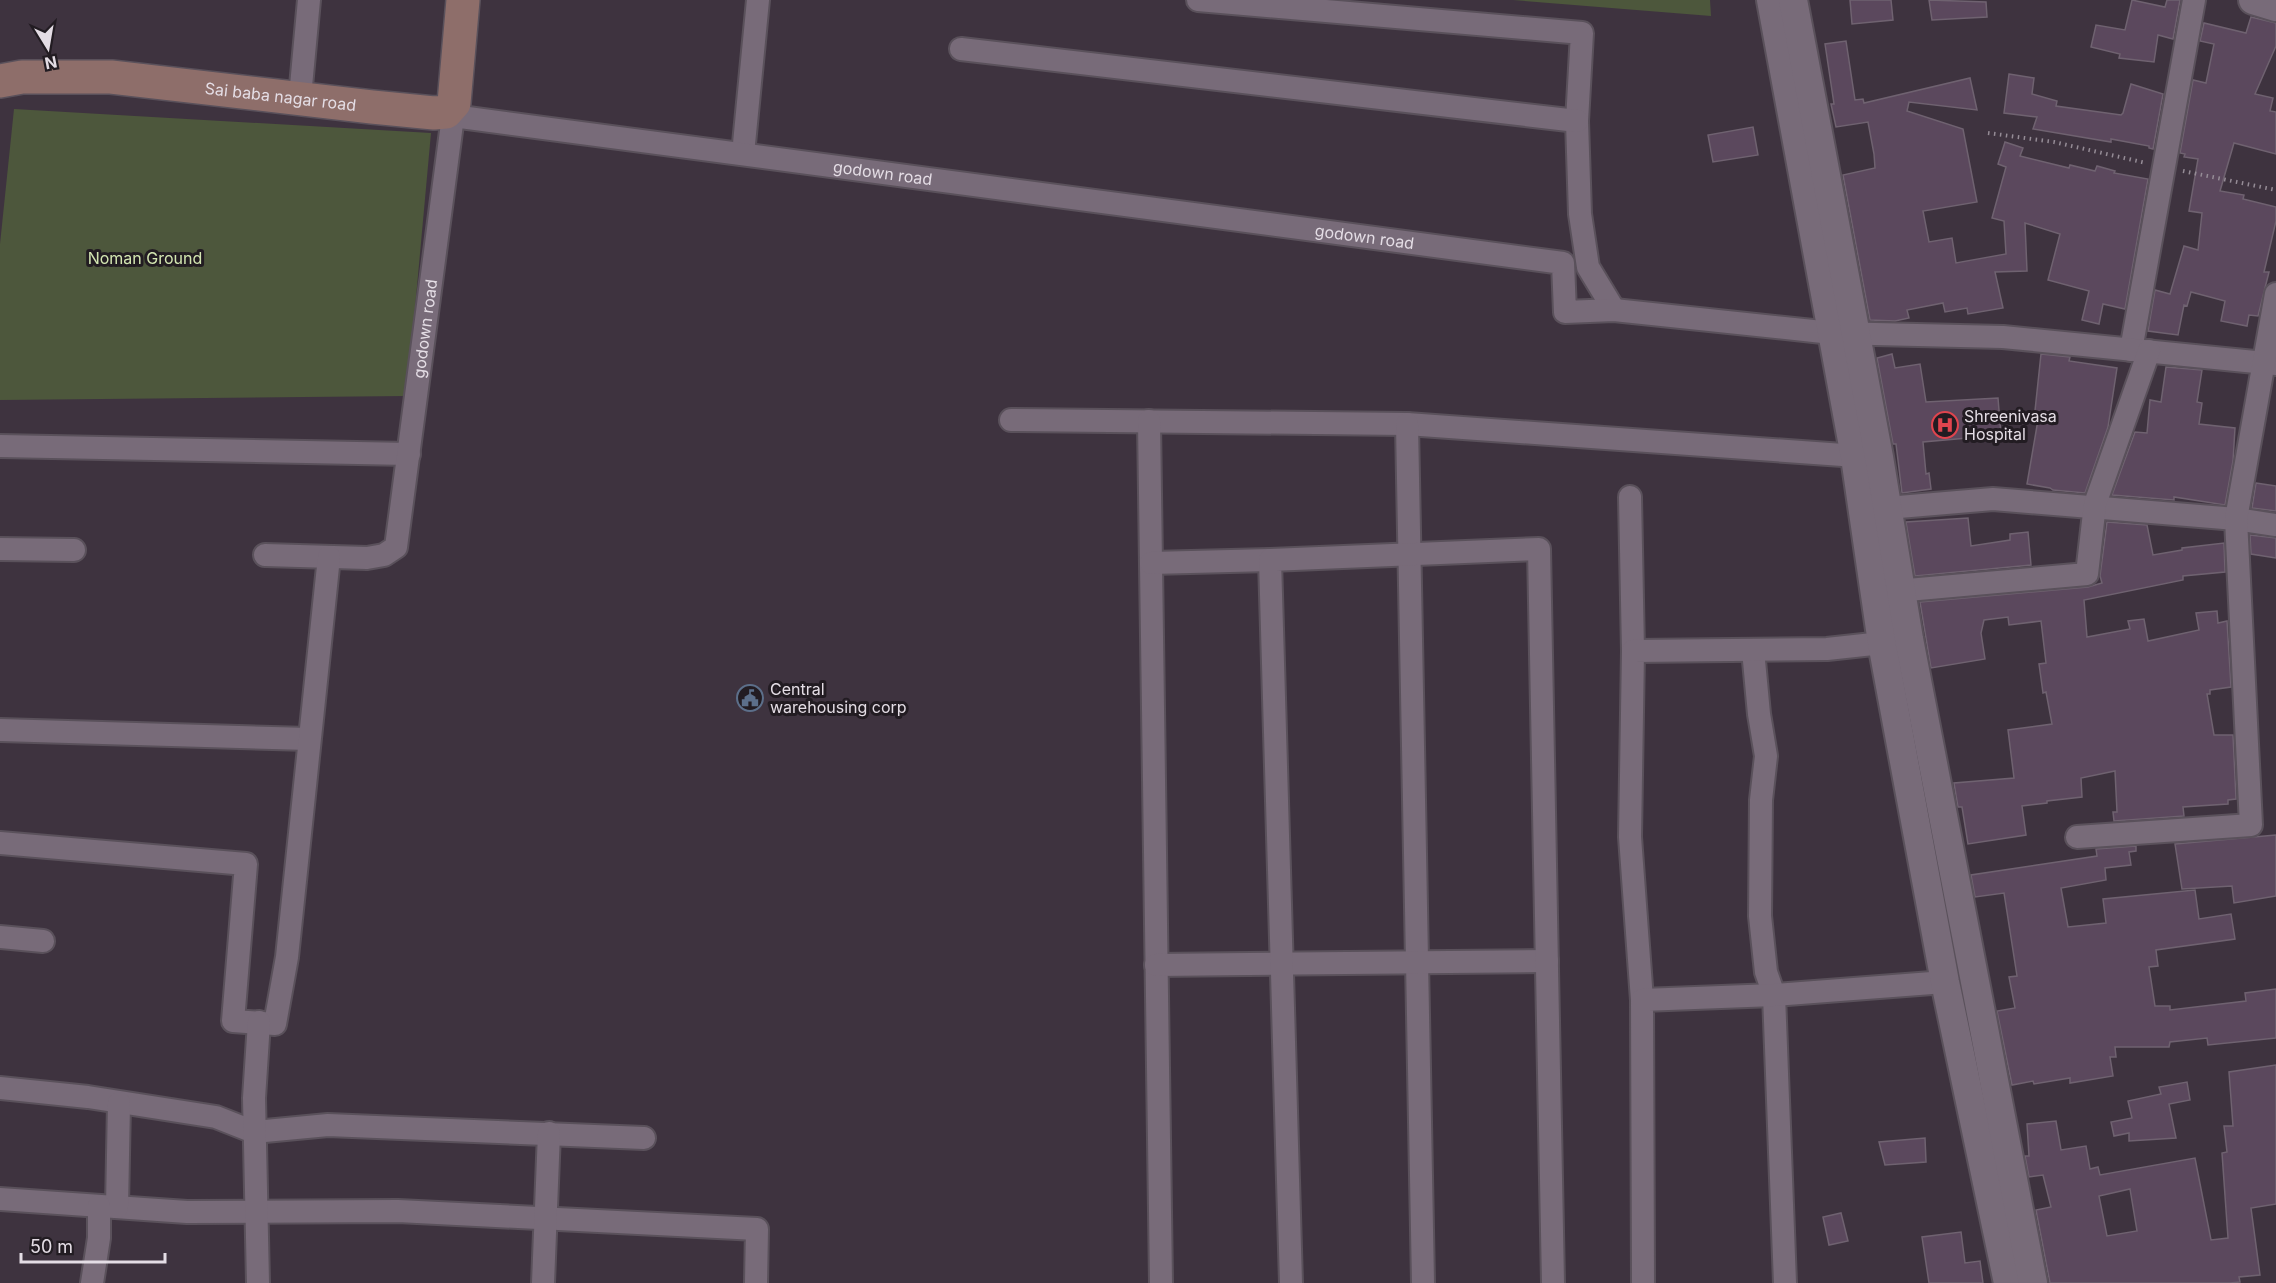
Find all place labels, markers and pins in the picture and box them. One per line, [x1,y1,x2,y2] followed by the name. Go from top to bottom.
[1964,406,2057,444] place label: Shreenivasa Hospital
[1930,410,1960,440] hospital icon: Shreenivasa Hospital
[770,679,907,717] place label: Central warehousing corp
[735,683,765,713] public building icon: Central warehousing corp

